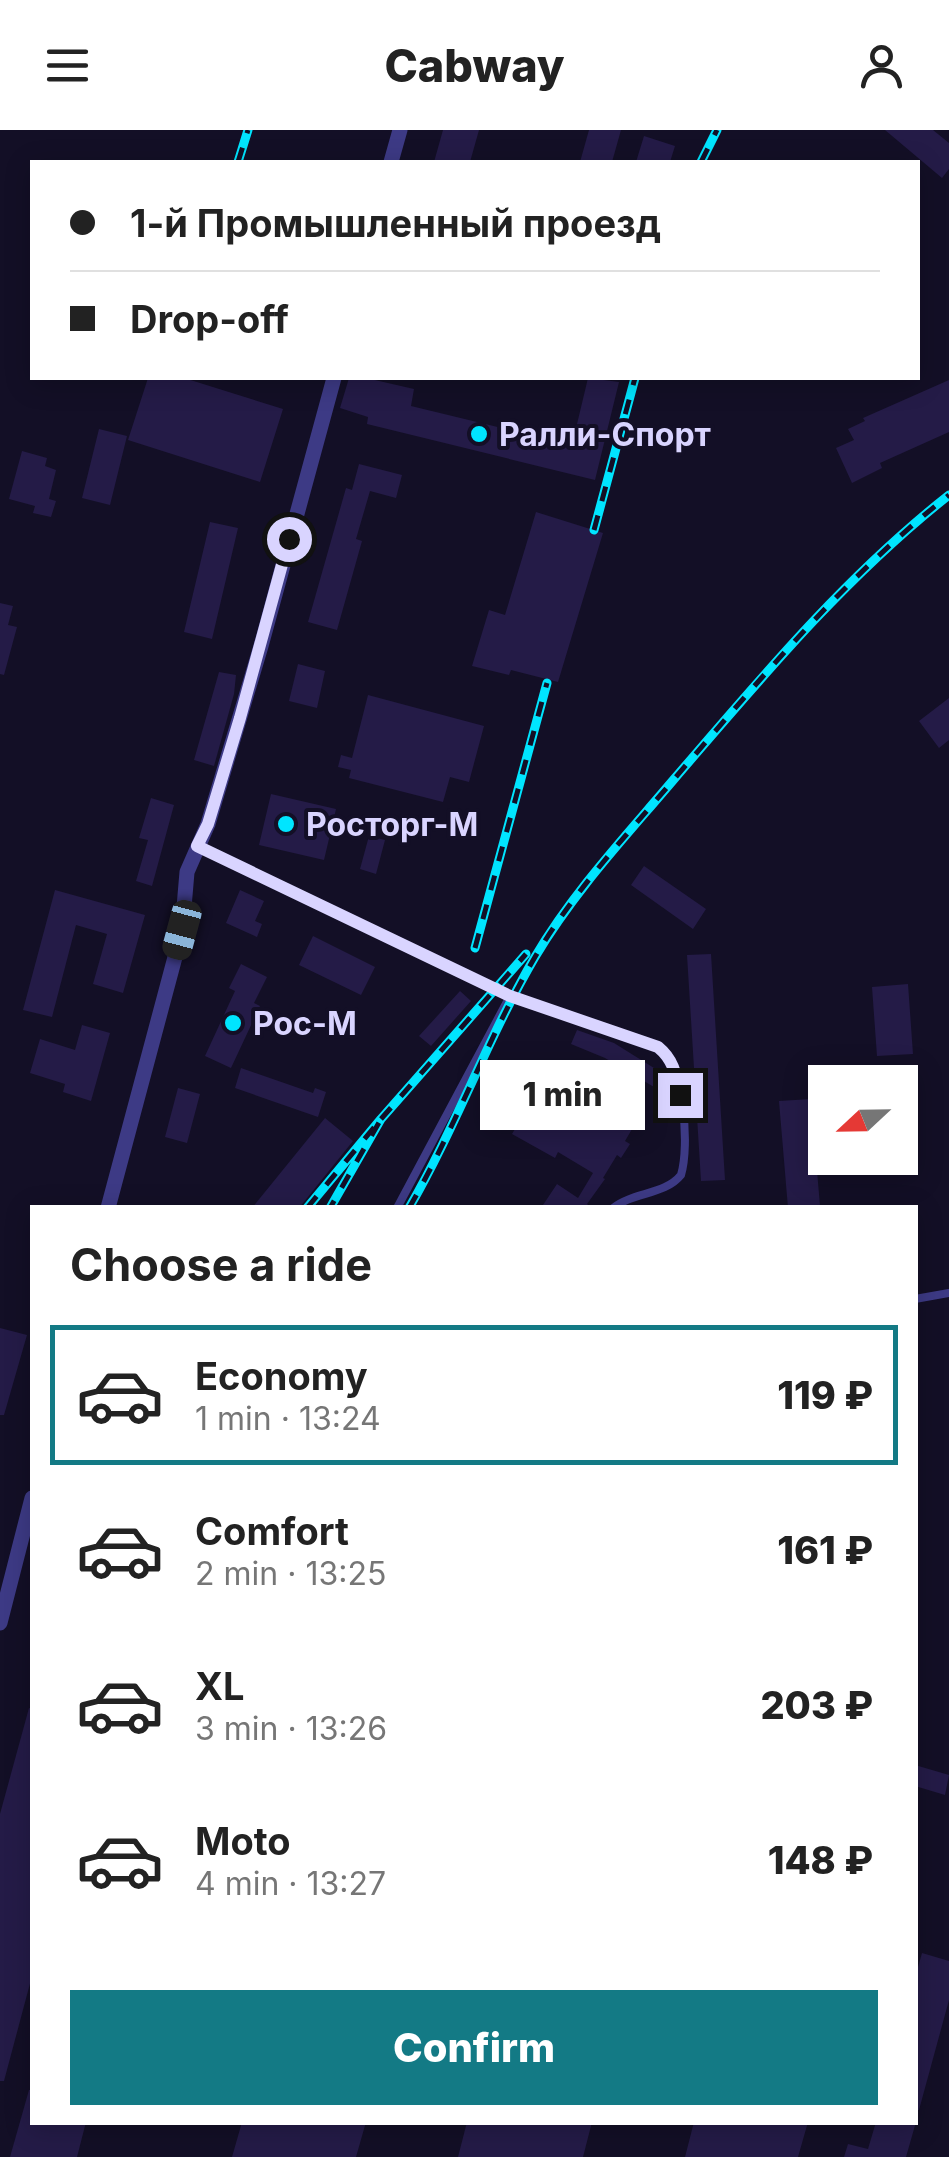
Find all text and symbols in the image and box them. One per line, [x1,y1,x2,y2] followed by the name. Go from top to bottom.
[40,38,95,93] icon: menu
[384,38,565,93] text: Cabway
[854,38,909,93] icon: person
[130,200,661,246] text: 1-й Промышленный проезд
[130,296,289,342] text: Drop-off
[499,415,712,454] place label: Ралли-Спорт
[468,423,490,445] marker: Ралли-Спорт
[267,517,312,562] route start
[306,805,478,844] place label: Росторг-М
[275,813,297,835] marker: Росторг-М
[160,897,204,963] car
[253,1004,357,1043] place label: Рос-М
[222,1012,244,1034] marker: Рос-М
[480,1060,645,1130] callout: 1 min
[808,1065,918,1175] north arrow
[808,1065,918,1175] map controls
[658,1073,703,1118] route end
[522,1075,603,1114] text: 1 min
[70,1237,372,1292] text: Choose a ride
[75,1350,165,1440] icon: car
[195,1353,368,1399] text: Economy
[777,1372,873,1418] text: 119 ₽
[195,1399,381,1438] text: 1 min · 13:24
[75,1505,165,1595] icon: car
[195,1508,349,1554] text: Comfort
[777,1527,873,1573] text: 161 ₽
[195,1554,386,1593] text: 2 min · 13:25
[75,1660,165,1750] icon: car
[195,1663,245,1709] text: XL
[760,1682,873,1728] text: 203 ₽
[195,1709,387,1748] text: 3 min · 13:26
[75,1815,165,1905] icon: car
[195,1818,291,1864] text: Moto
[768,1837,873,1883] text: 148 ₽
[195,1864,386,1903] text: 4 min · 13:27
[70,1990,878,2105] button: Confirm

